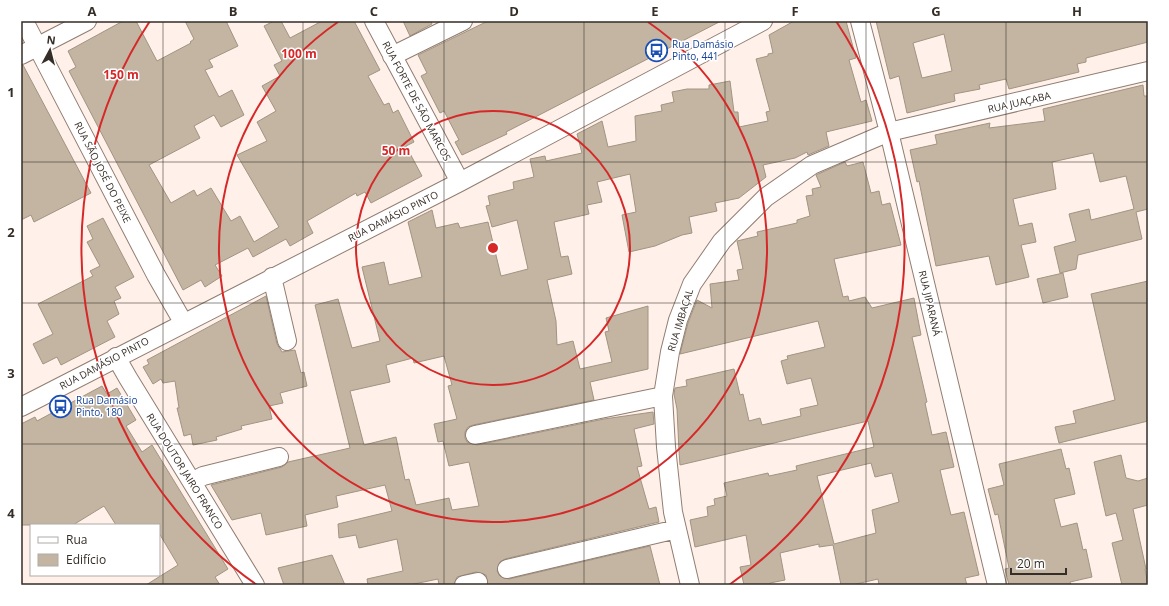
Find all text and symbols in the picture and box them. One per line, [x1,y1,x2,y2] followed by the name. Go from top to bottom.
[88,2,97,20] text: A
[229,2,238,20] text: B
[370,2,378,20] text: C
[509,2,519,20] text: D
[651,2,659,20] text: E
[791,2,799,20] text: F
[931,2,941,20] text: G
[1072,2,1082,20] text: H
[30,30,70,70] north arrow
[46,32,57,48] text: N
[644,37,670,63] bus stop icon: Rua Damásio Pinto, 441
[672,37,733,63] place label: Rua Damásio Pinto, 441
[379,39,455,163] street label: RUA FORTE DE SÃO MARCOS
[281,45,317,62] text: 100 m
[103,66,139,83] text: 150 m
[7,83,15,101] text: 1
[986,88,1052,116] street label: RUA JUAÇABA
[71,119,135,225] street label: RUA SÃO JOSÉ DO PEIXE
[382,142,410,159] text: 50 m
[345,187,441,245] street label: RUA DAMÁSIO PINTO
[7,223,15,241] text: 2
[486,241,500,255] centre of rings
[916,269,944,338] street label: RUA JIPARANÁ
[664,287,696,353] street label: RUA IMBAÇAL
[57,333,151,393] street label: RUA DAMÁSIO PINTO
[7,364,15,382] text: 3
[48,393,74,419] bus stop icon: Rua Damásio Pinto, 180
[76,393,137,419] place label: Rua Damásio Pinto, 180
[143,410,227,532] street label: RUA DOUTOR JAIRO FRANCO
[7,504,15,522] text: 4
[30,524,160,576] legend
[66,531,87,548] text: Rua
[1011,550,1066,576] scale bar
[66,551,106,568] text: Edifício
[1017,555,1045,572] text: 20 m

